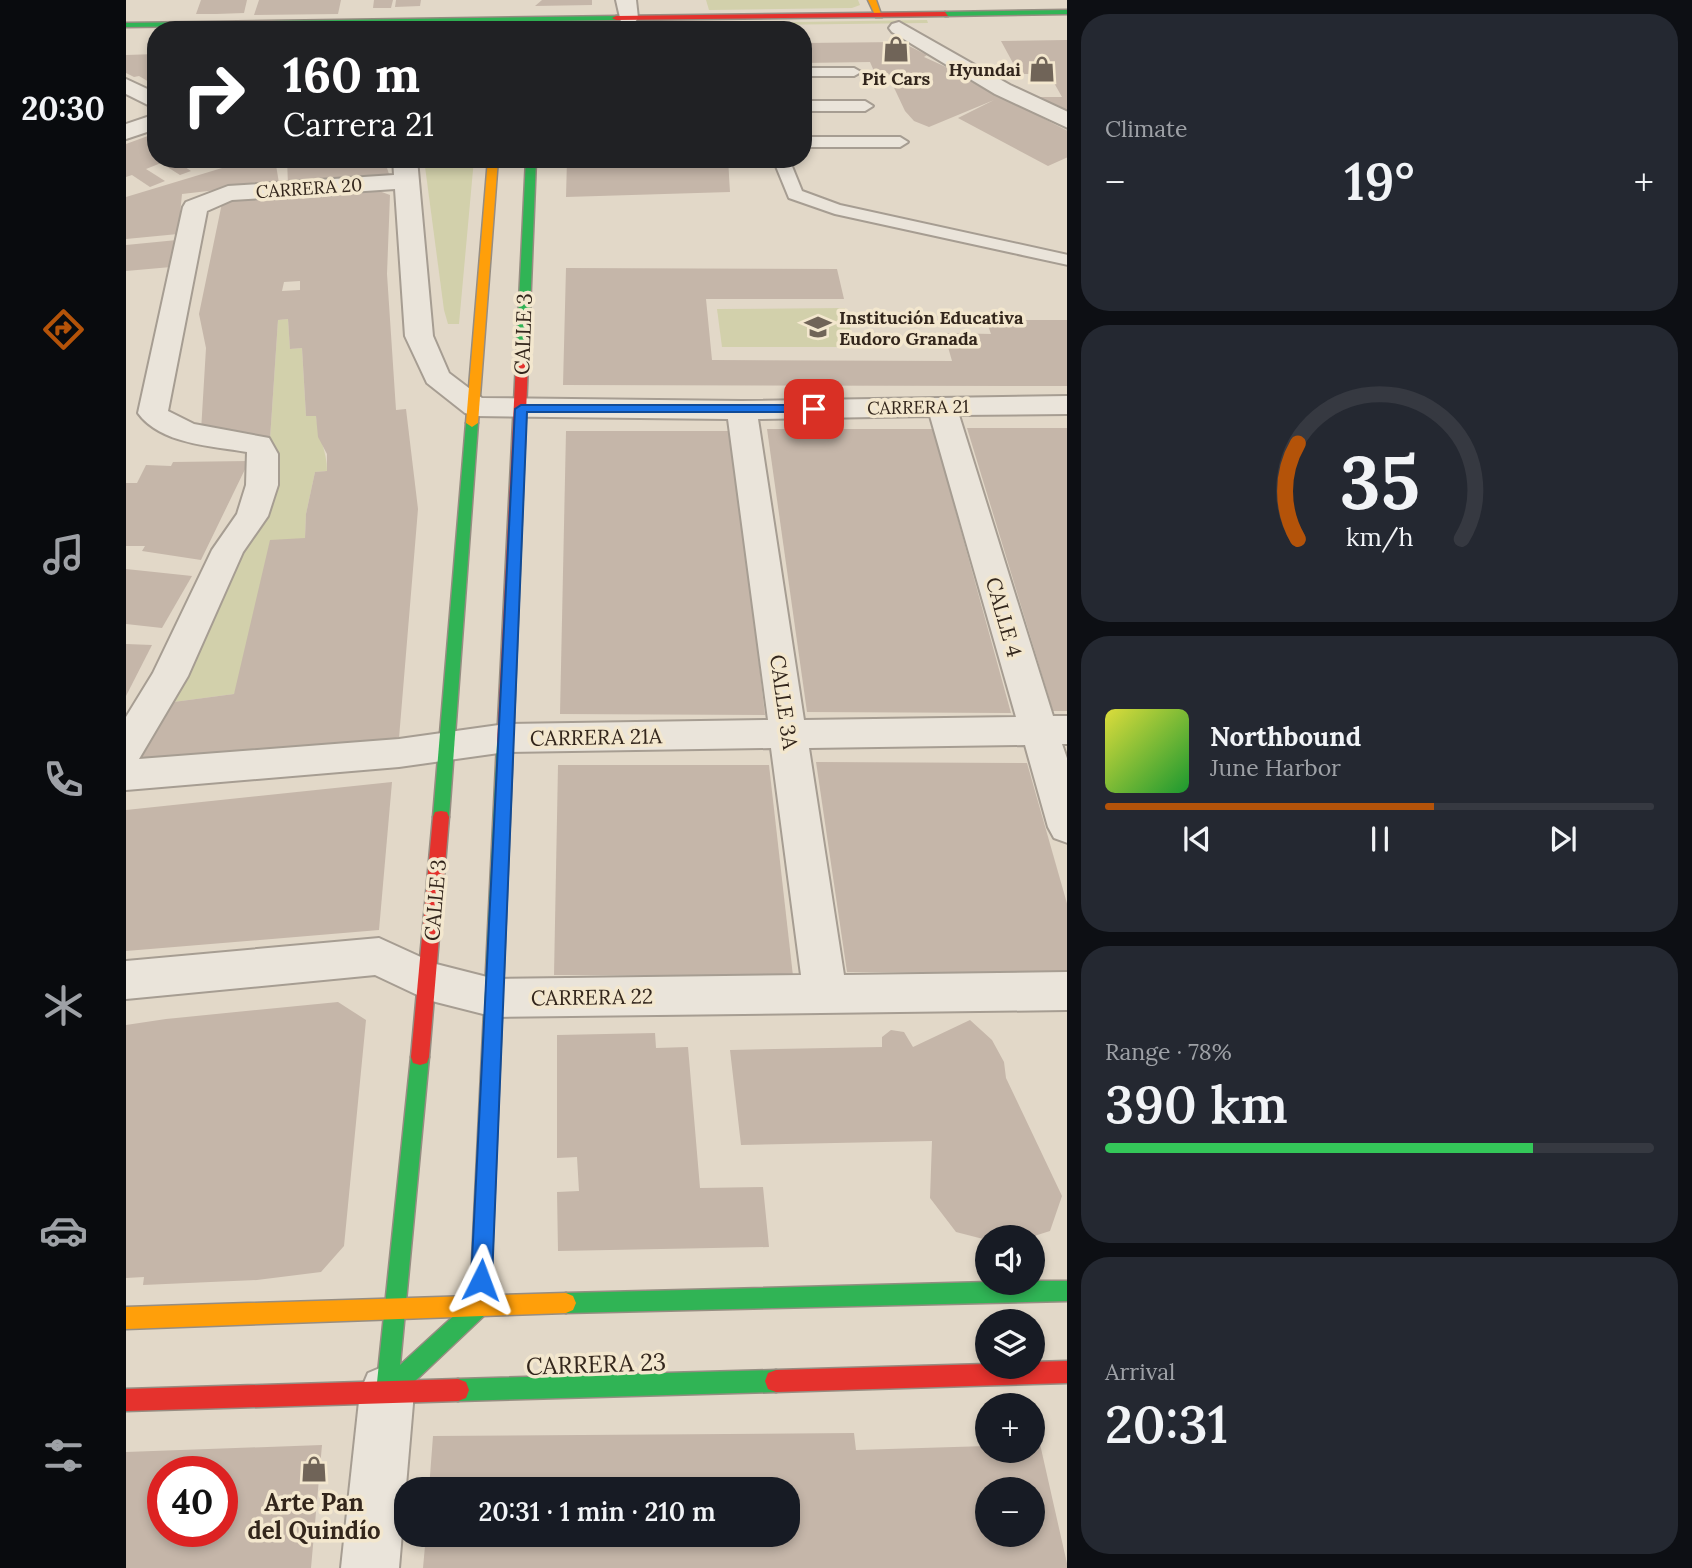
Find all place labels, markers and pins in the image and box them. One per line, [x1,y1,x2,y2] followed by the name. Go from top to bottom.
[881,34,911,64] shop icon: Pit Cars
[1027,54,1057,84] shop icon: Hyundai
[948,58,1021,81] place label: Hyundai
[862,67,931,90] place label: Pit Cars
[839,306,1024,350] place label: Institución Educativa Eudoro Granada
[803,312,833,342] school or university icon: Institución Educativa Eudoro Granada
[784,379,844,439] pin
[299,1454,329,1484] shop icon: Arte Pan del Quindío
[247,1487,381,1546] place label: Arte Pan del Quindío

